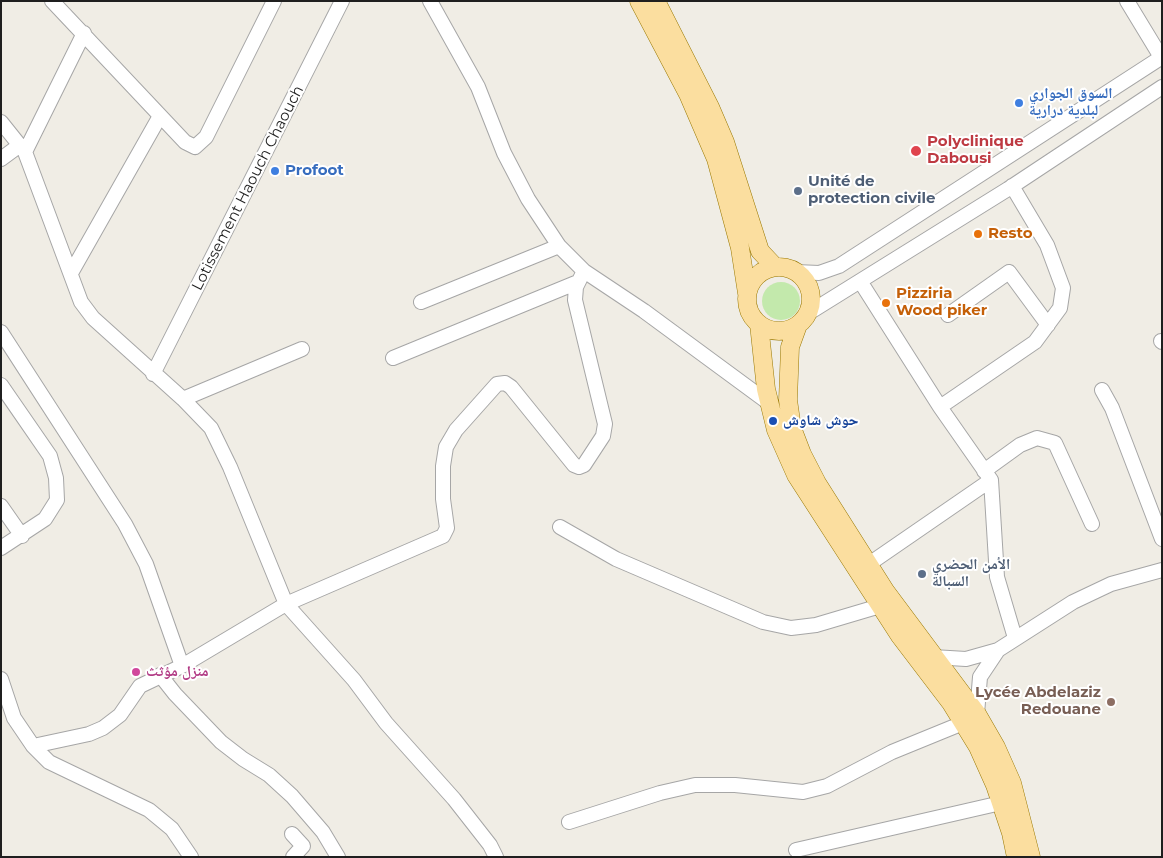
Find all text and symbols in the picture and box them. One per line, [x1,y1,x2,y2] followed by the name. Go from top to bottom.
[188,83,308,293] street label: Lotissement Haouch Chaouch
[1029,85,1112,120] place label: السوق الجواري لبلدية درارية
[1013,97,1025,109] marker: السوق الجواري لبلدية درارية
[927,133,1024,168] place label: Polyclinique Dabousi
[909,144,923,158] marker: Polyclinique Dabousi
[285,162,344,180] place label: Profoot
[269,165,281,177] marker: Profoot
[808,173,936,208] place label: Unité de protection civile
[792,185,804,197] marker: Unité de protection civile
[988,225,1033,243] place label: Resto
[972,228,984,240] marker: Resto
[896,285,987,320] place label: Pizziria Wood piker
[880,297,892,309] marker: Pizziria Wood piker
[783,412,858,430] place label: حوش شاوش
[767,415,779,427] marker: حوش شاوش
[932,556,1010,591] place label: الأمن الحضري السبالة
[916,568,928,580] marker: الأمن الحضري السبالة
[146,663,209,681] place label: منزل مؤثث
[130,666,142,678] marker: منزل مؤثث
[975,684,1101,719] place label: Lycée Abdelaziz Redouane
[1105,696,1117,708] marker: Lycée Abdelaziz Redouane

